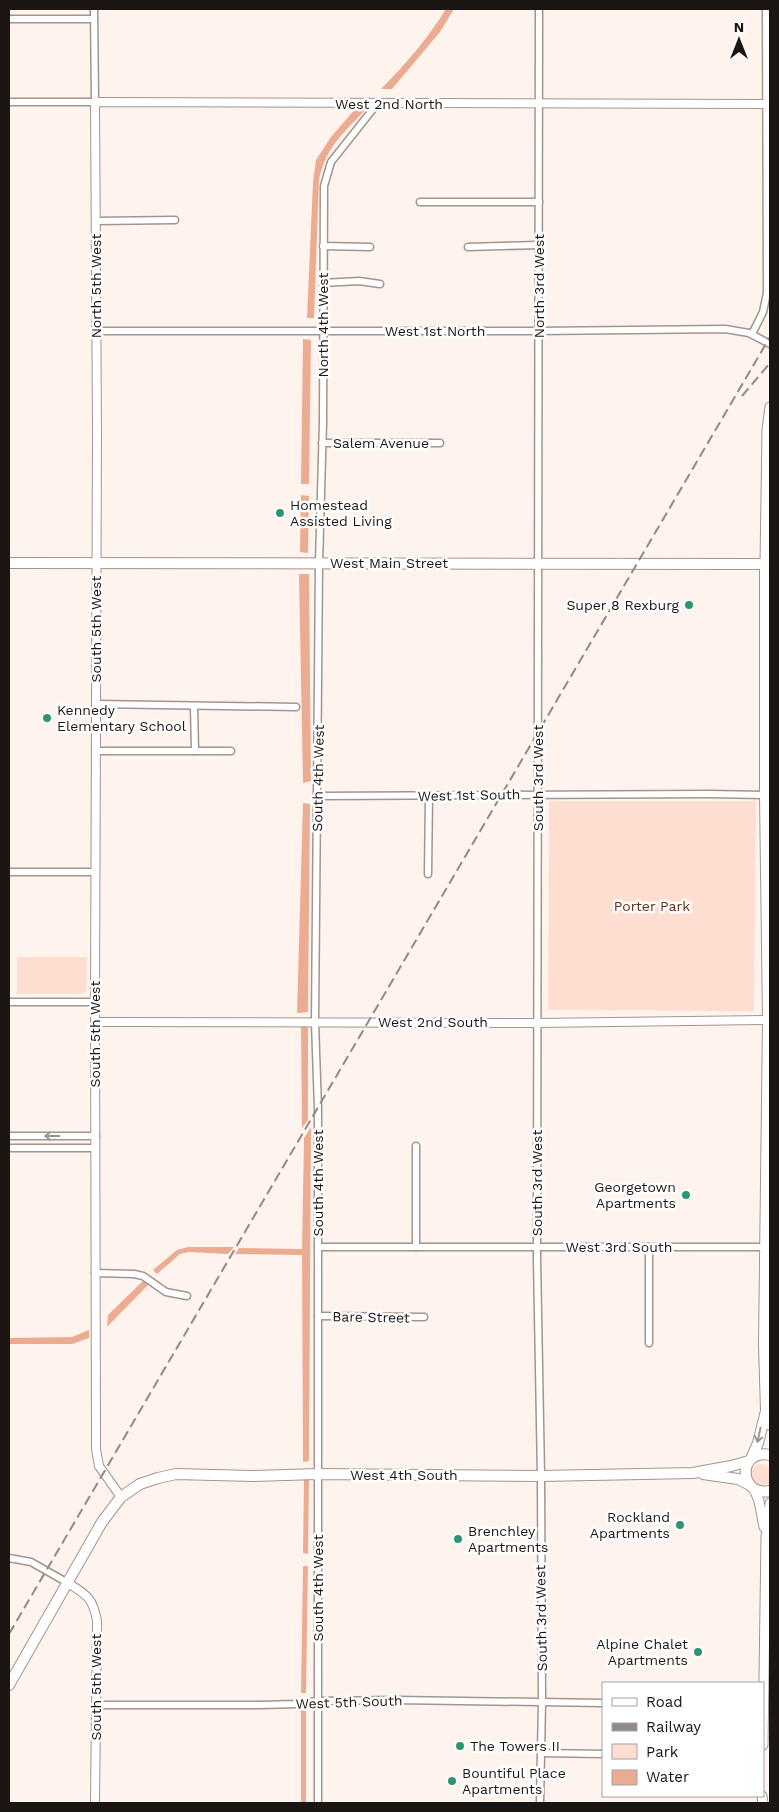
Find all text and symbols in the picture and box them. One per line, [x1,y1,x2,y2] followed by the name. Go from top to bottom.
[714,15,764,65] north arrow
[734,19,744,35] text: N
[335,96,443,112] street label: West 2nd North
[88,234,104,338] street label: North 5th West
[531,234,547,338] street label: North 3rd West
[315,272,331,378] street label: North 4th West
[385,323,485,339] street label: West 1st North
[333,435,429,451] street label: Salem Avenue
[290,497,392,529] place label: Homestead Assisted Living
[274,507,286,519] marker: Homestead Assisted Living
[330,555,448,571] street label: West Main Street
[88,576,104,682] street label: South 5th West
[566,597,680,613] place label: Super 8 Rexburg
[683,599,695,611] marker: Super 8 Rexburg
[57,702,187,734] place label: Kennedy Elementary School
[41,712,53,724] marker: Kennedy Elementary School
[309,724,327,832] street label: South 4th West
[530,725,546,831] street label: South 3rd West
[417,786,521,804] street label: West 1st South
[614,898,690,914] park label: Porter Park
[87,981,103,1087] street label: South 5th West
[378,1014,488,1030] street label: West 2nd South
[310,1129,326,1237] street label: South 4th West
[529,1130,545,1236] street label: South 3rd West
[44,1131,60,1141] one-way arrow
[594,1179,676,1211] place label: Georgetown Apartments
[680,1189,692,1201] marker: Georgetown Apartments
[566,1239,672,1255] street label: West 3rd South
[332,1308,410,1326] street label: Bare Street
[754,1427,763,1443] one-way arrow
[350,1467,458,1483] street label: West 4th South
[590,1509,670,1541] place label: Rockland Apartments
[674,1519,686,1531] marker: Rockland Apartments
[468,1523,548,1555] place label: Brenchley Apartments
[452,1533,464,1545] marker: Brenchley Apartments
[310,1534,326,1642] street label: South 4th West
[532,1564,550,1671] street label: South 3rd West
[88,1634,104,1740] street label: South 5th West
[596,1636,688,1668] place label: Alpine Chalet Apartments
[692,1646,704,1658] marker: Alpine Chalet Apartments
[602,1682,764,1797] legend
[295,1692,403,1712] street label: West 5th South
[646,1693,683,1711] text: Road
[646,1718,701,1736] text: Railway
[470,1738,560,1754] place label: The Towers II
[454,1740,466,1752] marker: The Towers II
[646,1743,679,1761] text: Park
[462,1765,566,1797] place label: Bountiful Place Apartments
[646,1768,689,1786] text: Water
[446,1775,458,1787] marker: Bountiful Place Apartments

